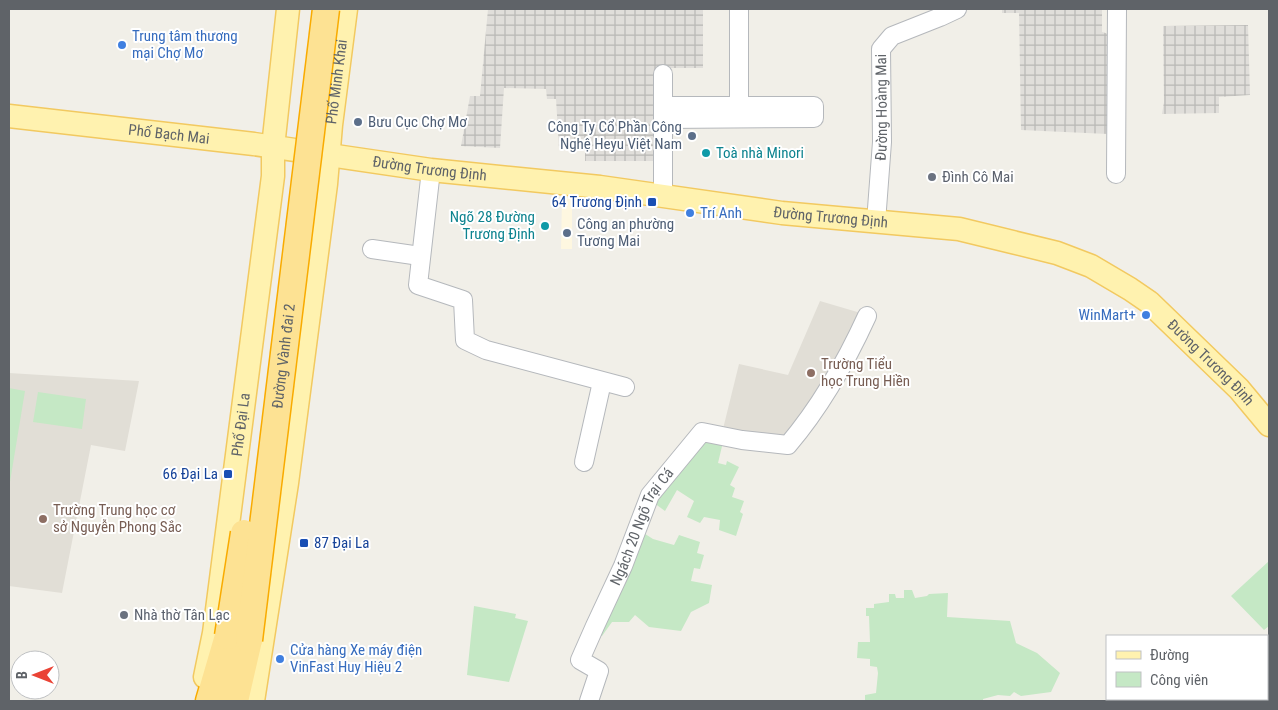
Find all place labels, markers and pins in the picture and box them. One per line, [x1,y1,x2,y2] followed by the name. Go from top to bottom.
[132,27,238,62] place label: Trung tâm thương mại Chợ Mơ
[116,39,128,51] marker: Trung tâm thương mại Chợ Mơ
[368,113,467,131] place label: Bưu Cục Chợ Mơ
[352,116,364,128] marker: Bưu Cục Chợ Mơ
[548,118,682,153] place label: Công Ty Cổ Phần Công Nghệ Heyu Việt Nam
[686,130,698,142] marker: Công Ty Cổ Phần Công Nghệ Heyu Việt Nam
[716,144,804,162] place label: Toà nhà Minori
[700,147,712,159] marker: Toà nhà Minori
[942,168,1014,186] place label: Đình Cô Mai
[926,171,938,183] marker: Đình Cô Mai
[552,193,642,211] place label: 64 Trương Định
[646,196,658,208] marker: 64 Trương Định
[700,204,742,222] place label: Trí Anh
[684,207,696,219] marker: Trí Anh
[450,208,535,243] place label: Ngõ 28 Đường Trương Định
[577,215,674,250] place label: Công an phường Tương Mai
[539,220,551,232] marker: Ngõ 28 Đường Trương Định
[561,227,573,239] marker: Công an phường Tương Mai
[1079,306,1136,324] place label: WinMart+
[1140,309,1152,321] marker: WinMart+
[821,355,910,390] place label: Trường Tiểu học Trung Hiền
[805,367,817,379] marker: Trường Tiểu học Trung Hiền
[163,465,218,483] place label: 66 Đại La
[222,468,234,480] marker: 66 Đại La
[53,501,182,536] place label: Trường Trung học cơ sở Nguyễn Phong Sắc
[37,513,49,525] marker: Trường Trung học cơ sở Nguyễn Phong Sắc
[314,534,369,552] place label: 87 Đại La
[298,537,310,549] marker: 87 Đại La
[134,606,230,624] place label: Nhà thờ Tân Lạc
[118,609,130,621] marker: Nhà thờ Tân Lạc
[290,641,422,676] place label: Cửa hàng Xe máy điện VinFast Huy Hiệu 2
[274,653,286,665] marker: Cửa hàng Xe máy điện VinFast Huy Hiệu 2

